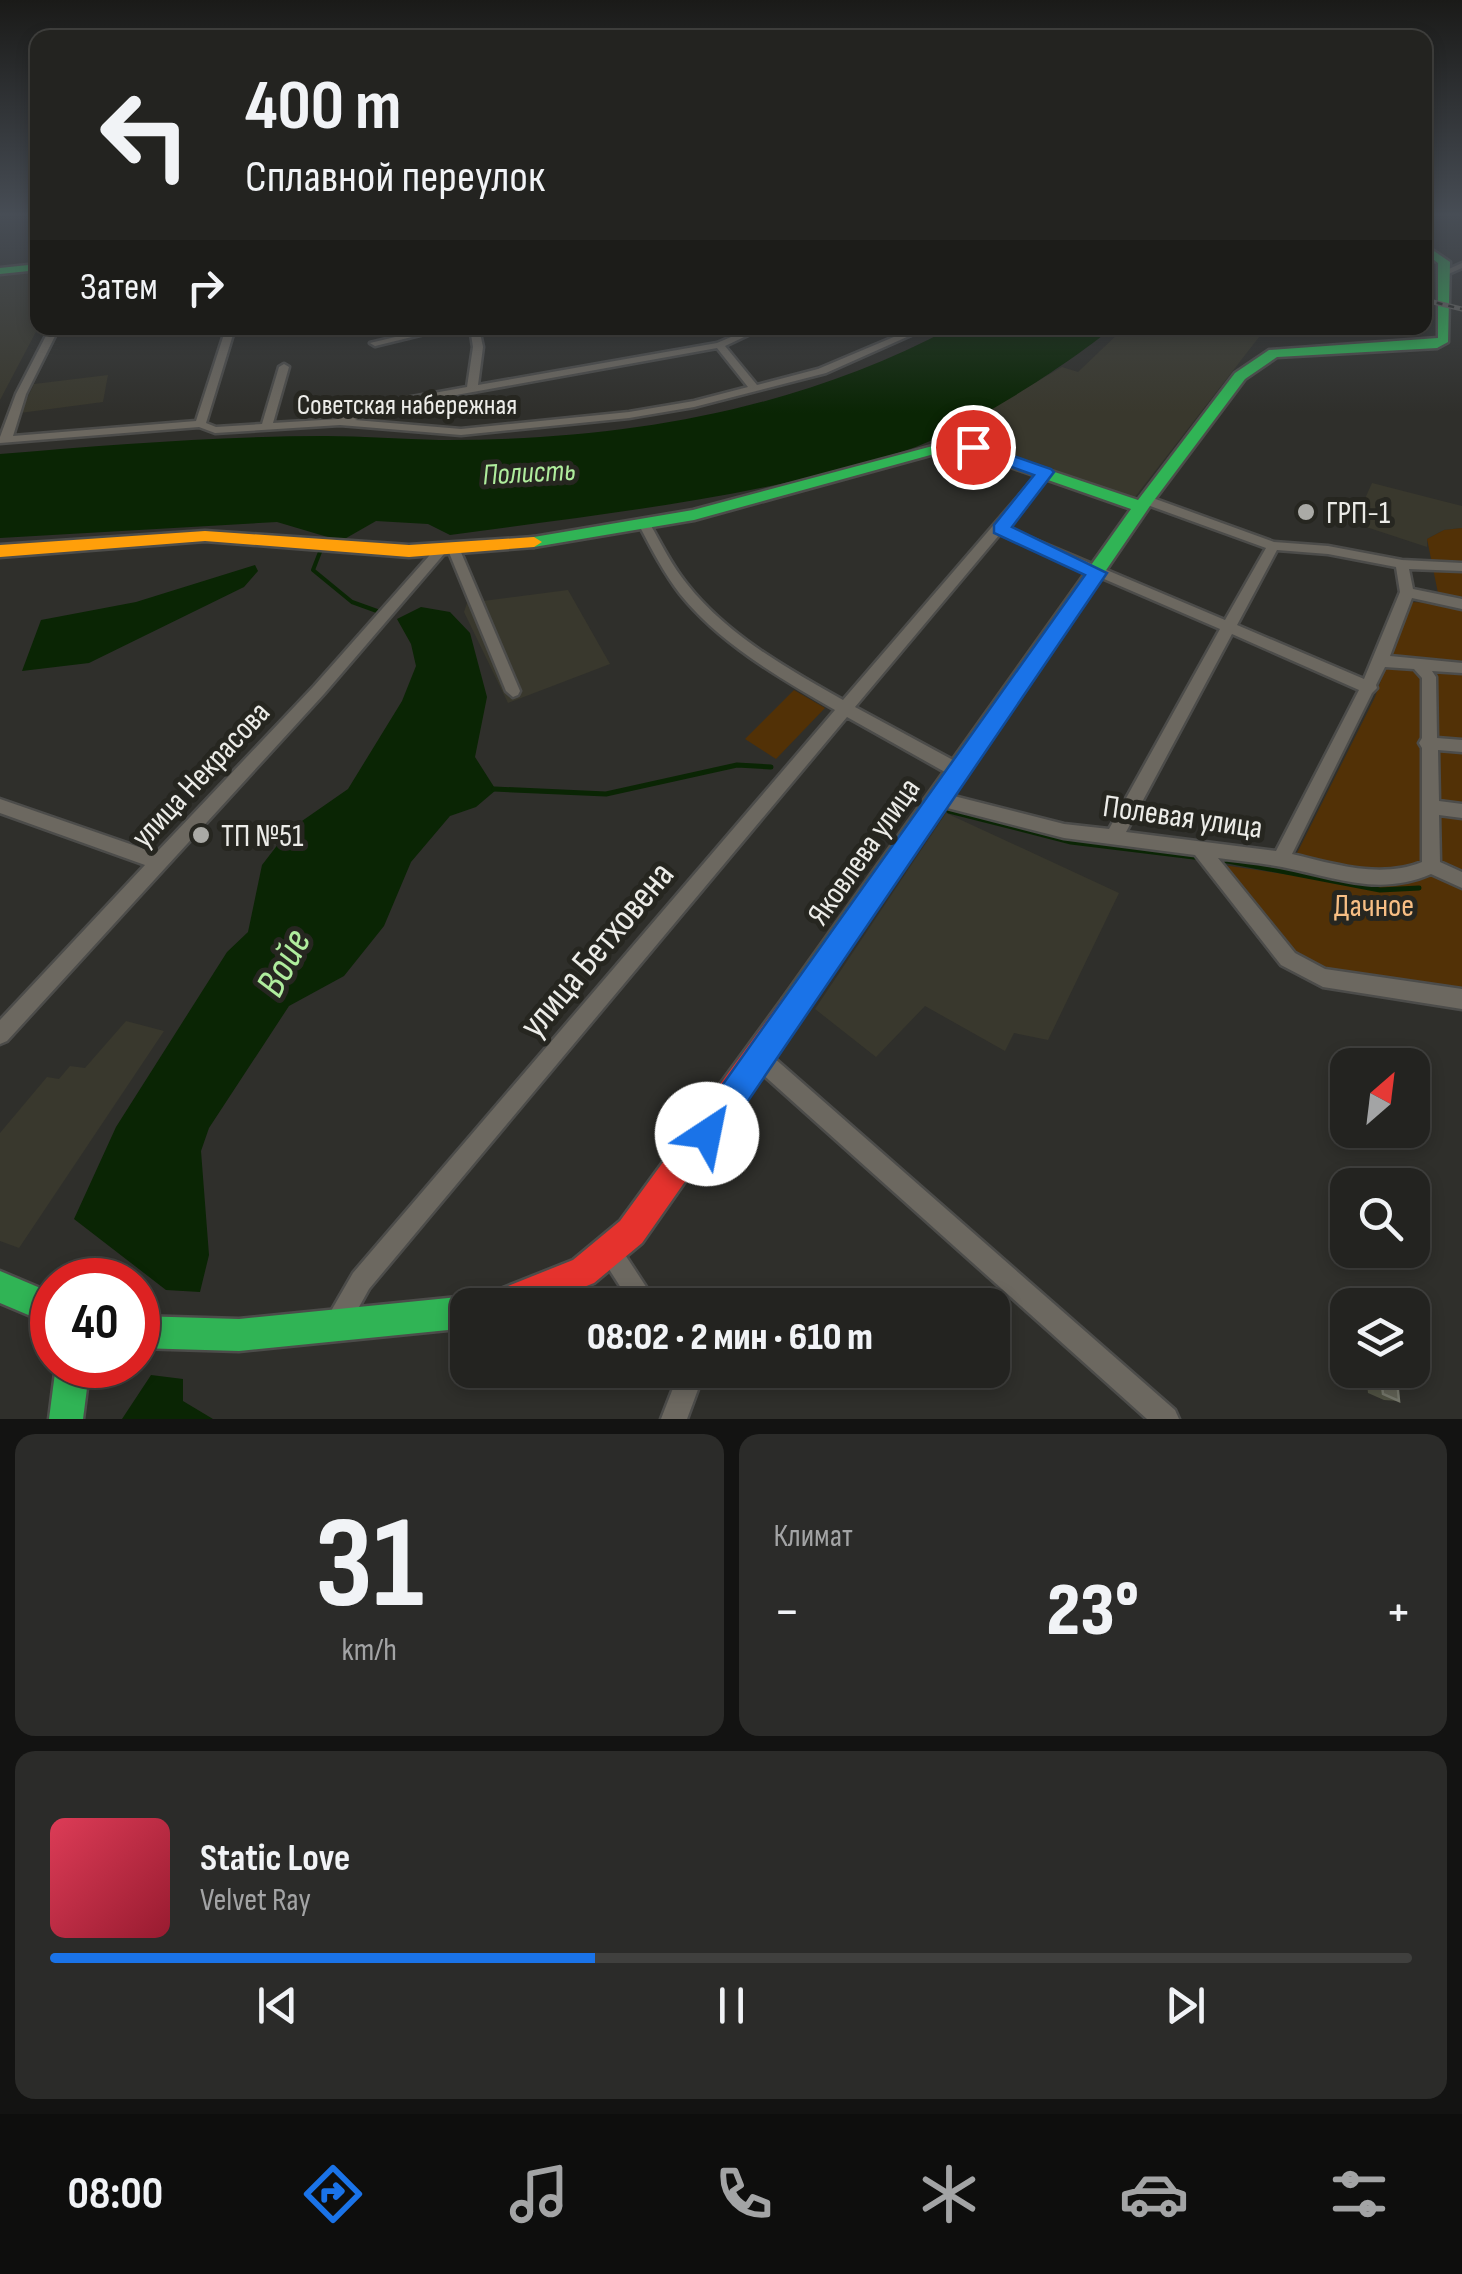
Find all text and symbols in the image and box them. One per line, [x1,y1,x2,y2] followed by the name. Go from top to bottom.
[245,65,402,149] text: 400 m
[80,70,210,200] icon: left
[245,150,545,205] text: Сплавной переулок
[178,260,233,315] icon: right
[80,265,158,310] text: Затем
[297,389,517,422] street label: Советская набережная
[931,405,1016,490] pin
[946,420,1001,475] icon: arrive
[482,453,577,493] water label: Полисть
[1326,494,1390,533] place label: ГРП-1
[1295,501,1317,523] marker: ГРП-1
[124,694,279,856] street label: улица Некрасова
[799,771,929,933] street label: Яковлева улица
[1100,787,1265,848] street label: Полевая улица
[221,817,303,856] place label: ТП №51
[190,824,212,846] marker: ТП №51
[511,853,684,1047] street label: улица Бетховена
[1334,887,1414,926] park label: Дачное
[246,921,323,1006] water label: Войе
[1330,1048,1430,1148] north arrow
[1330,1048,1430,1388] map controls
[655,1082,759,1186] position arrow
[1330,1168,1430,1268] button: search
[30,1258,160,1388] speed limit sign: 40
[1330,1288,1430,1388] button: layers
[587,1315,873,1360] text: 08:02 · 2 мин · 610 m
[315,1488,424,1644] text: 31
[774,1517,853,1556] text: Климат
[1047,1566,1139,1657] text: 23°
[774,1579,800,1646] text: −
[1385,1579,1412,1646] text: +
[342,1631,397,1670] text: km/h
[200,1836,350,1881] text: Static Love
[200,1881,311,1920] text: Velvet Ray
[250,1978,305,2033] icon: previous
[704,1978,759,2033] icon: pause
[1158,1978,1213,2033] icon: next
[298,2159,368,2229] icon: directions
[504,2159,574,2229] icon: music
[709,2159,779,2229] icon: phone
[914,2159,984,2229] icon: climate
[1119,2159,1189,2229] icon: car
[1324,2159,1394,2229] icon: filters
[68,2167,163,2222] text: 08:00

